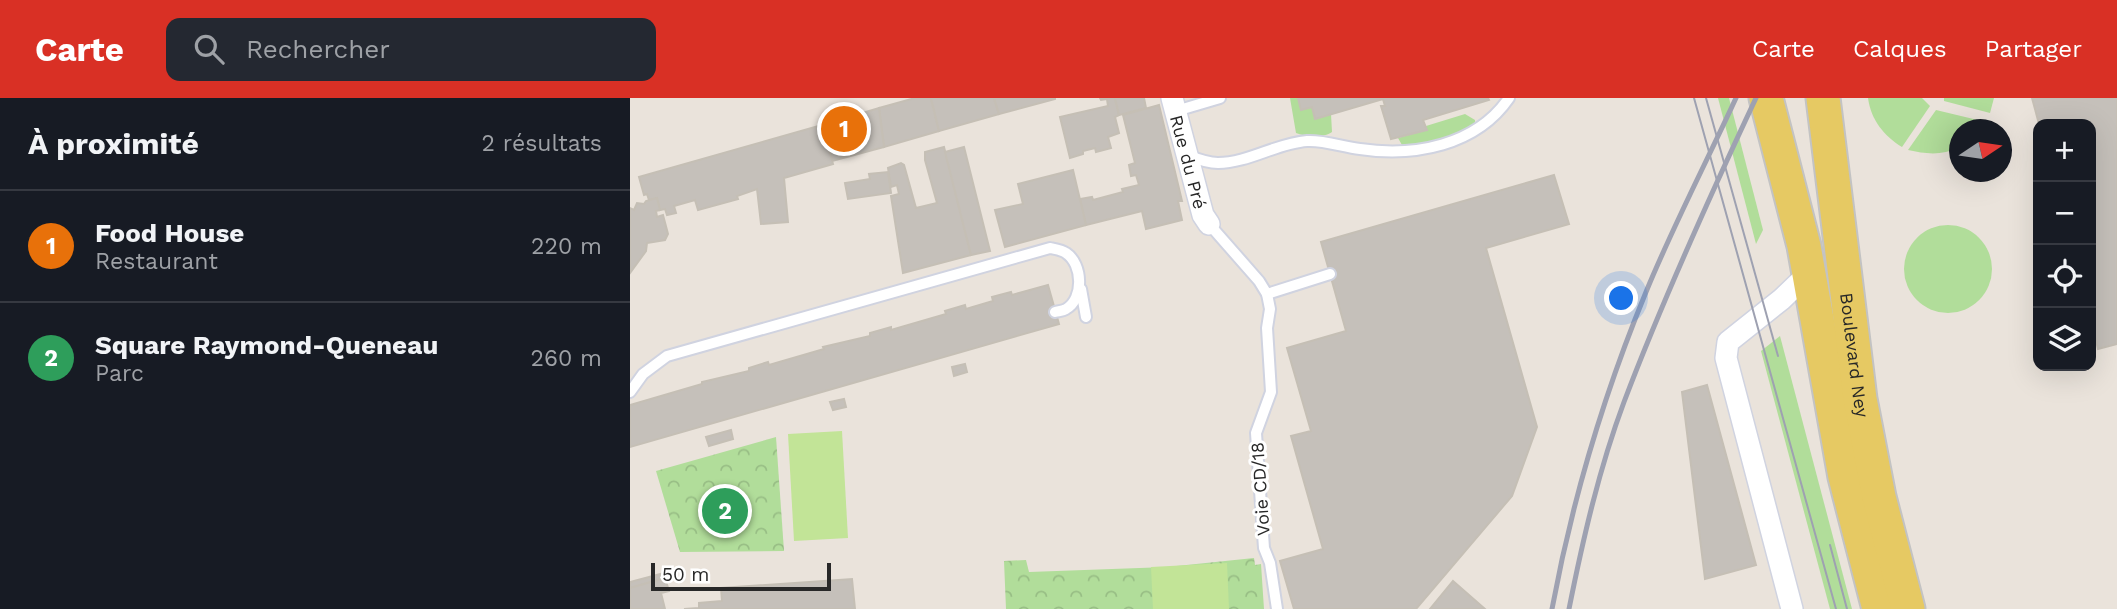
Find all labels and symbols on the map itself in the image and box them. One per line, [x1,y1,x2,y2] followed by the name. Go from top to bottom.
[821,103,867,155] pin: 1
[1166,113,1211,211] street label: Rue du Pré
[1949,119,2012,182] north arrow
[1604,281,1638,315] your location
[1837,291,1874,420] street label: Boulevard Ney
[1246,441,1274,537] street label: Voie CD/18
[702,485,748,537] pin: 2
[651,560,831,592] scale bar

